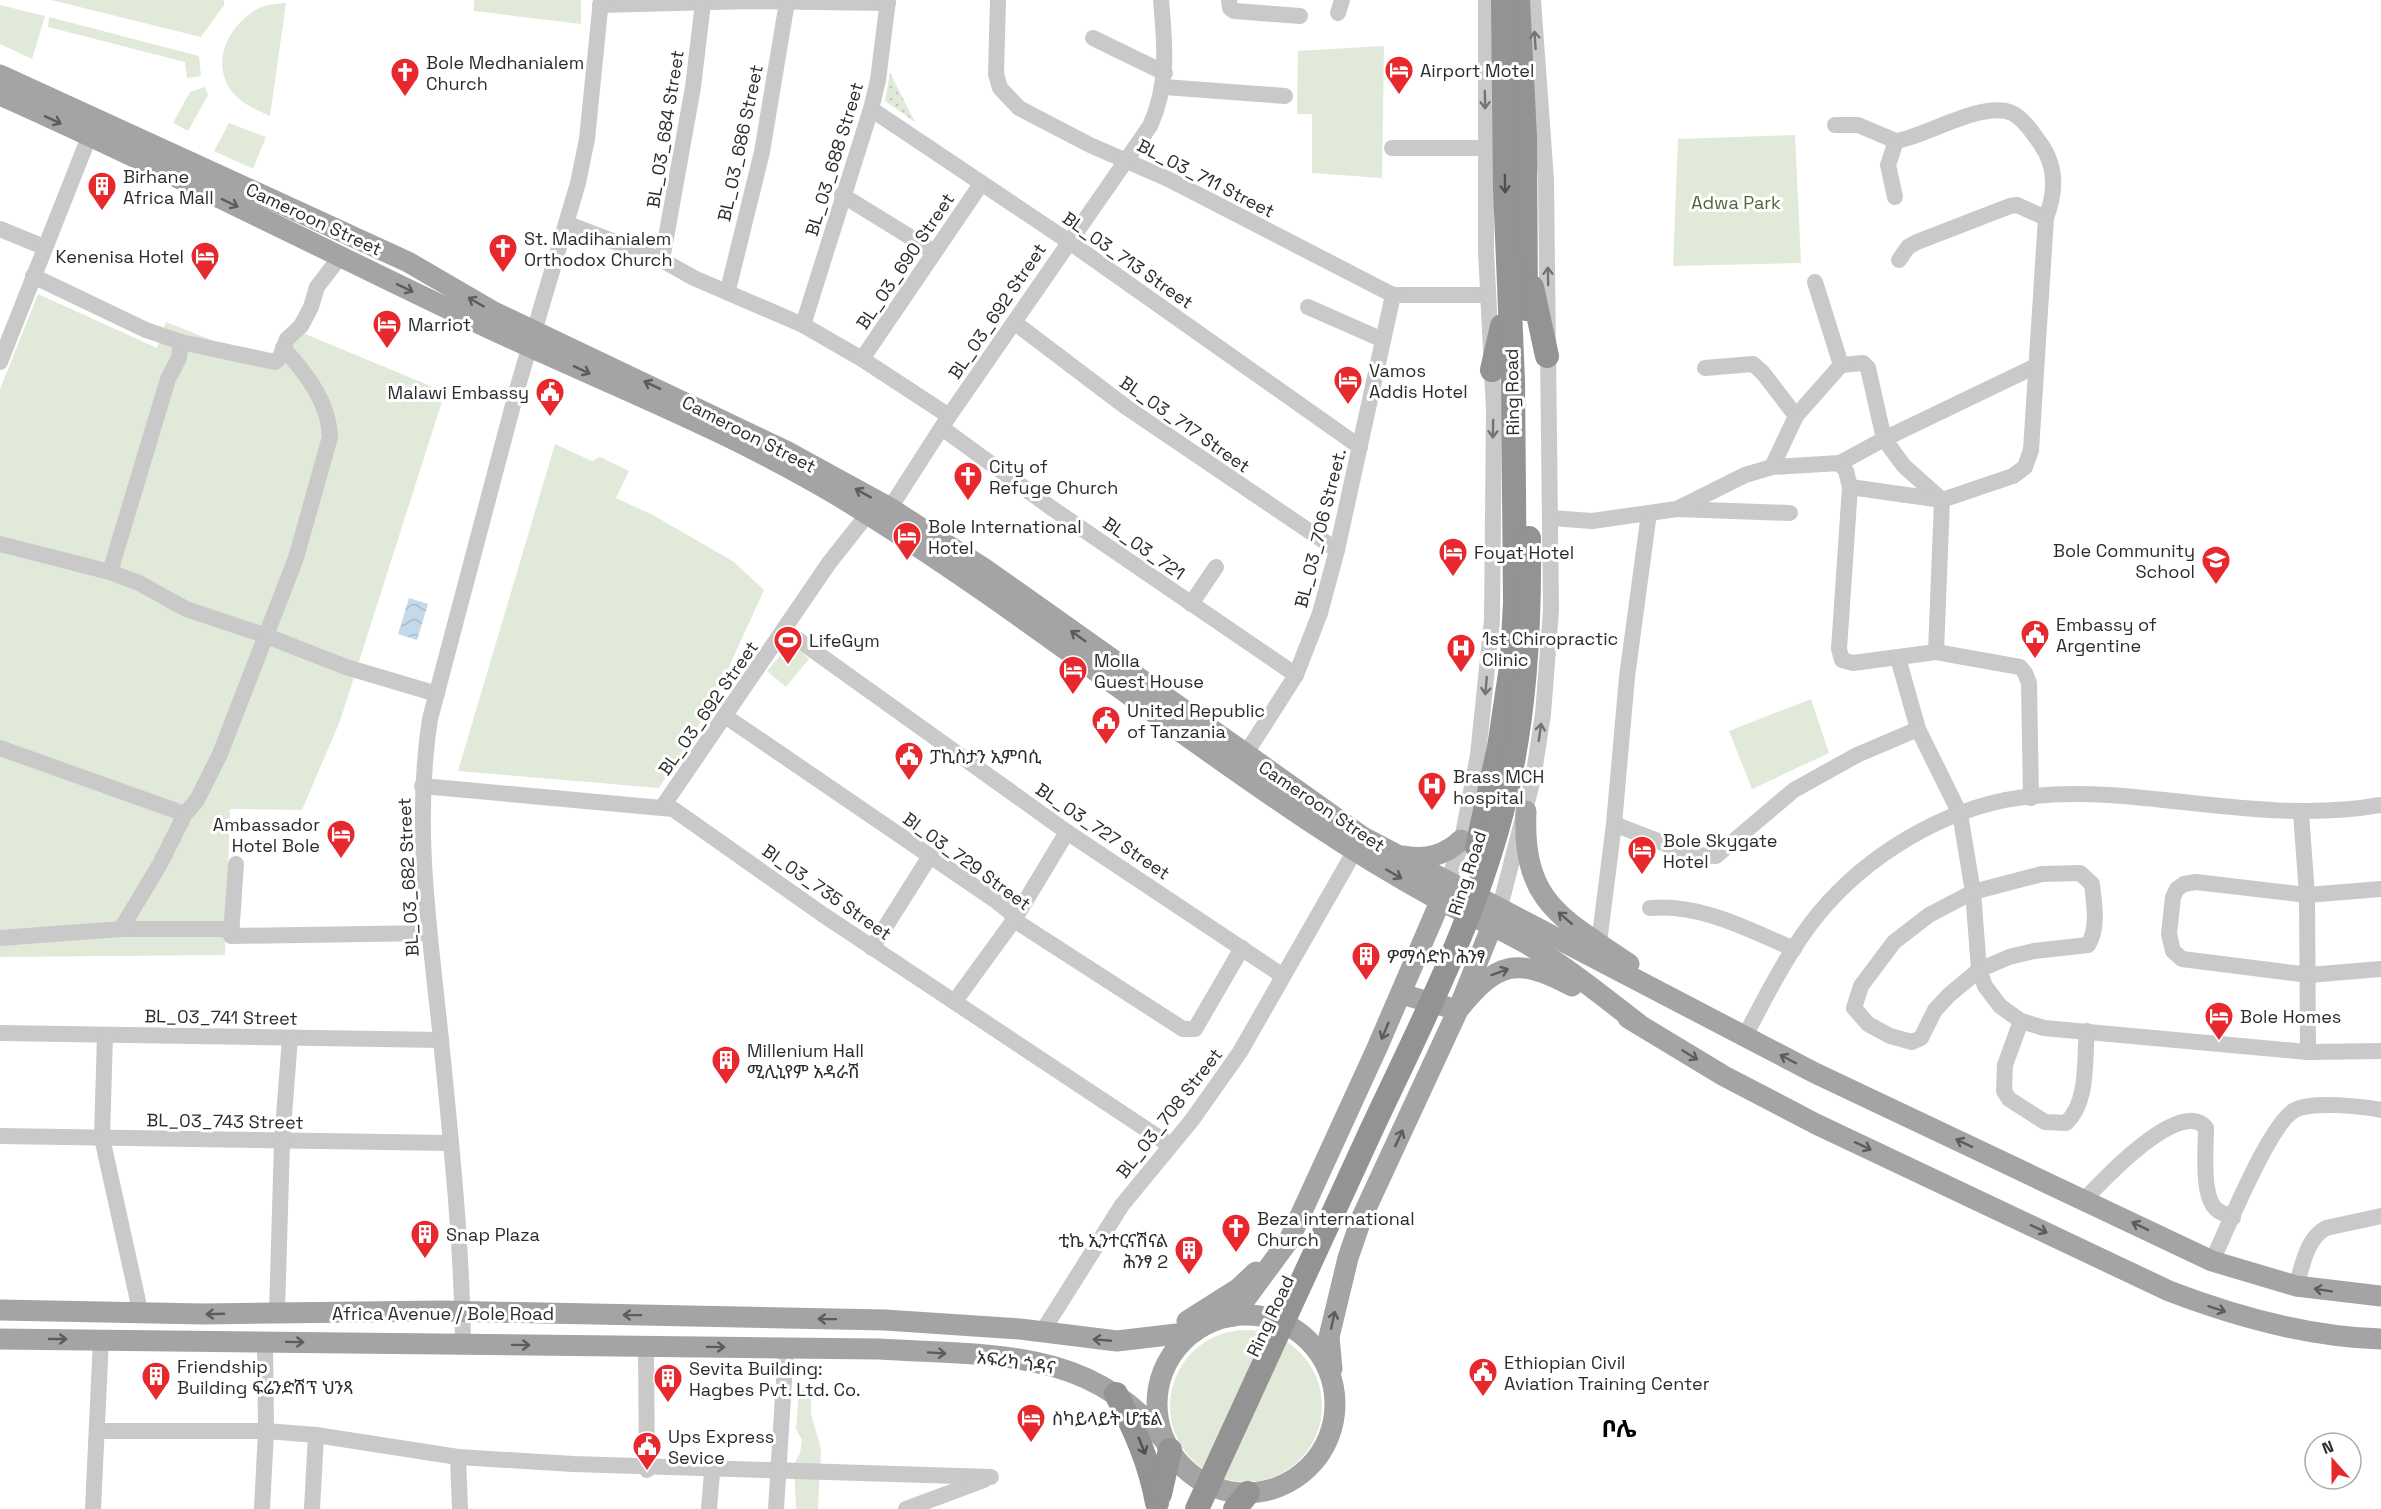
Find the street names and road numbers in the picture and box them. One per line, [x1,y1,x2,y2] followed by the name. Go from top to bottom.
[641,48,689,210] street label: BL_03_684 Street
[712,63,768,223] street label: BL_03_686 Street
[800,79,868,239] street label: BL_03_688 Street
[1133,133,1279,223] street label: BL_03_711 Street
[242,177,386,261] street label: Cameroon Street
[851,188,959,334] street label: BL_03_690 Street
[1058,206,1198,314] street label: BL_03_713 Street
[943,239,1051,383] street label: BL_03_692 Street
[1500,348,1524,436] street label: Ring Road
[1115,370,1255,478] street label: BL_03_717 Street
[678,390,820,478] street label: Cameroon Street
[1289,446,1351,610] street label: BL_03_706 Street.
[1099,511,1189,585] street label: BL_03_721
[653,636,763,780] street label: BL_03_692 Street
[1254,755,1390,857] street label: Cameroon Street
[1032,778,1174,884] street label: BL_03_727 Street
[392,797,424,957] street label: BL_03_682 Street
[899,807,1035,915] street label: Bl_03_729 Street
[1443,828,1491,918] street label: Ring Road
[758,839,896,945] street label: Bl_03_735 Street
[144,1004,298,1030] street label: BL_03_741 Street
[1111,1043,1227,1183] street label: BL_03_708 Street
[146,1108,304,1134] street label: BL_03_743 Street
[1241,1272,1299,1360] street label: Ring Road
[332,1302,554,1325] street label: Africa Avenue / Bole Road
[975,1345,1057,1379] street label: አፍሪካ ጎዳና

